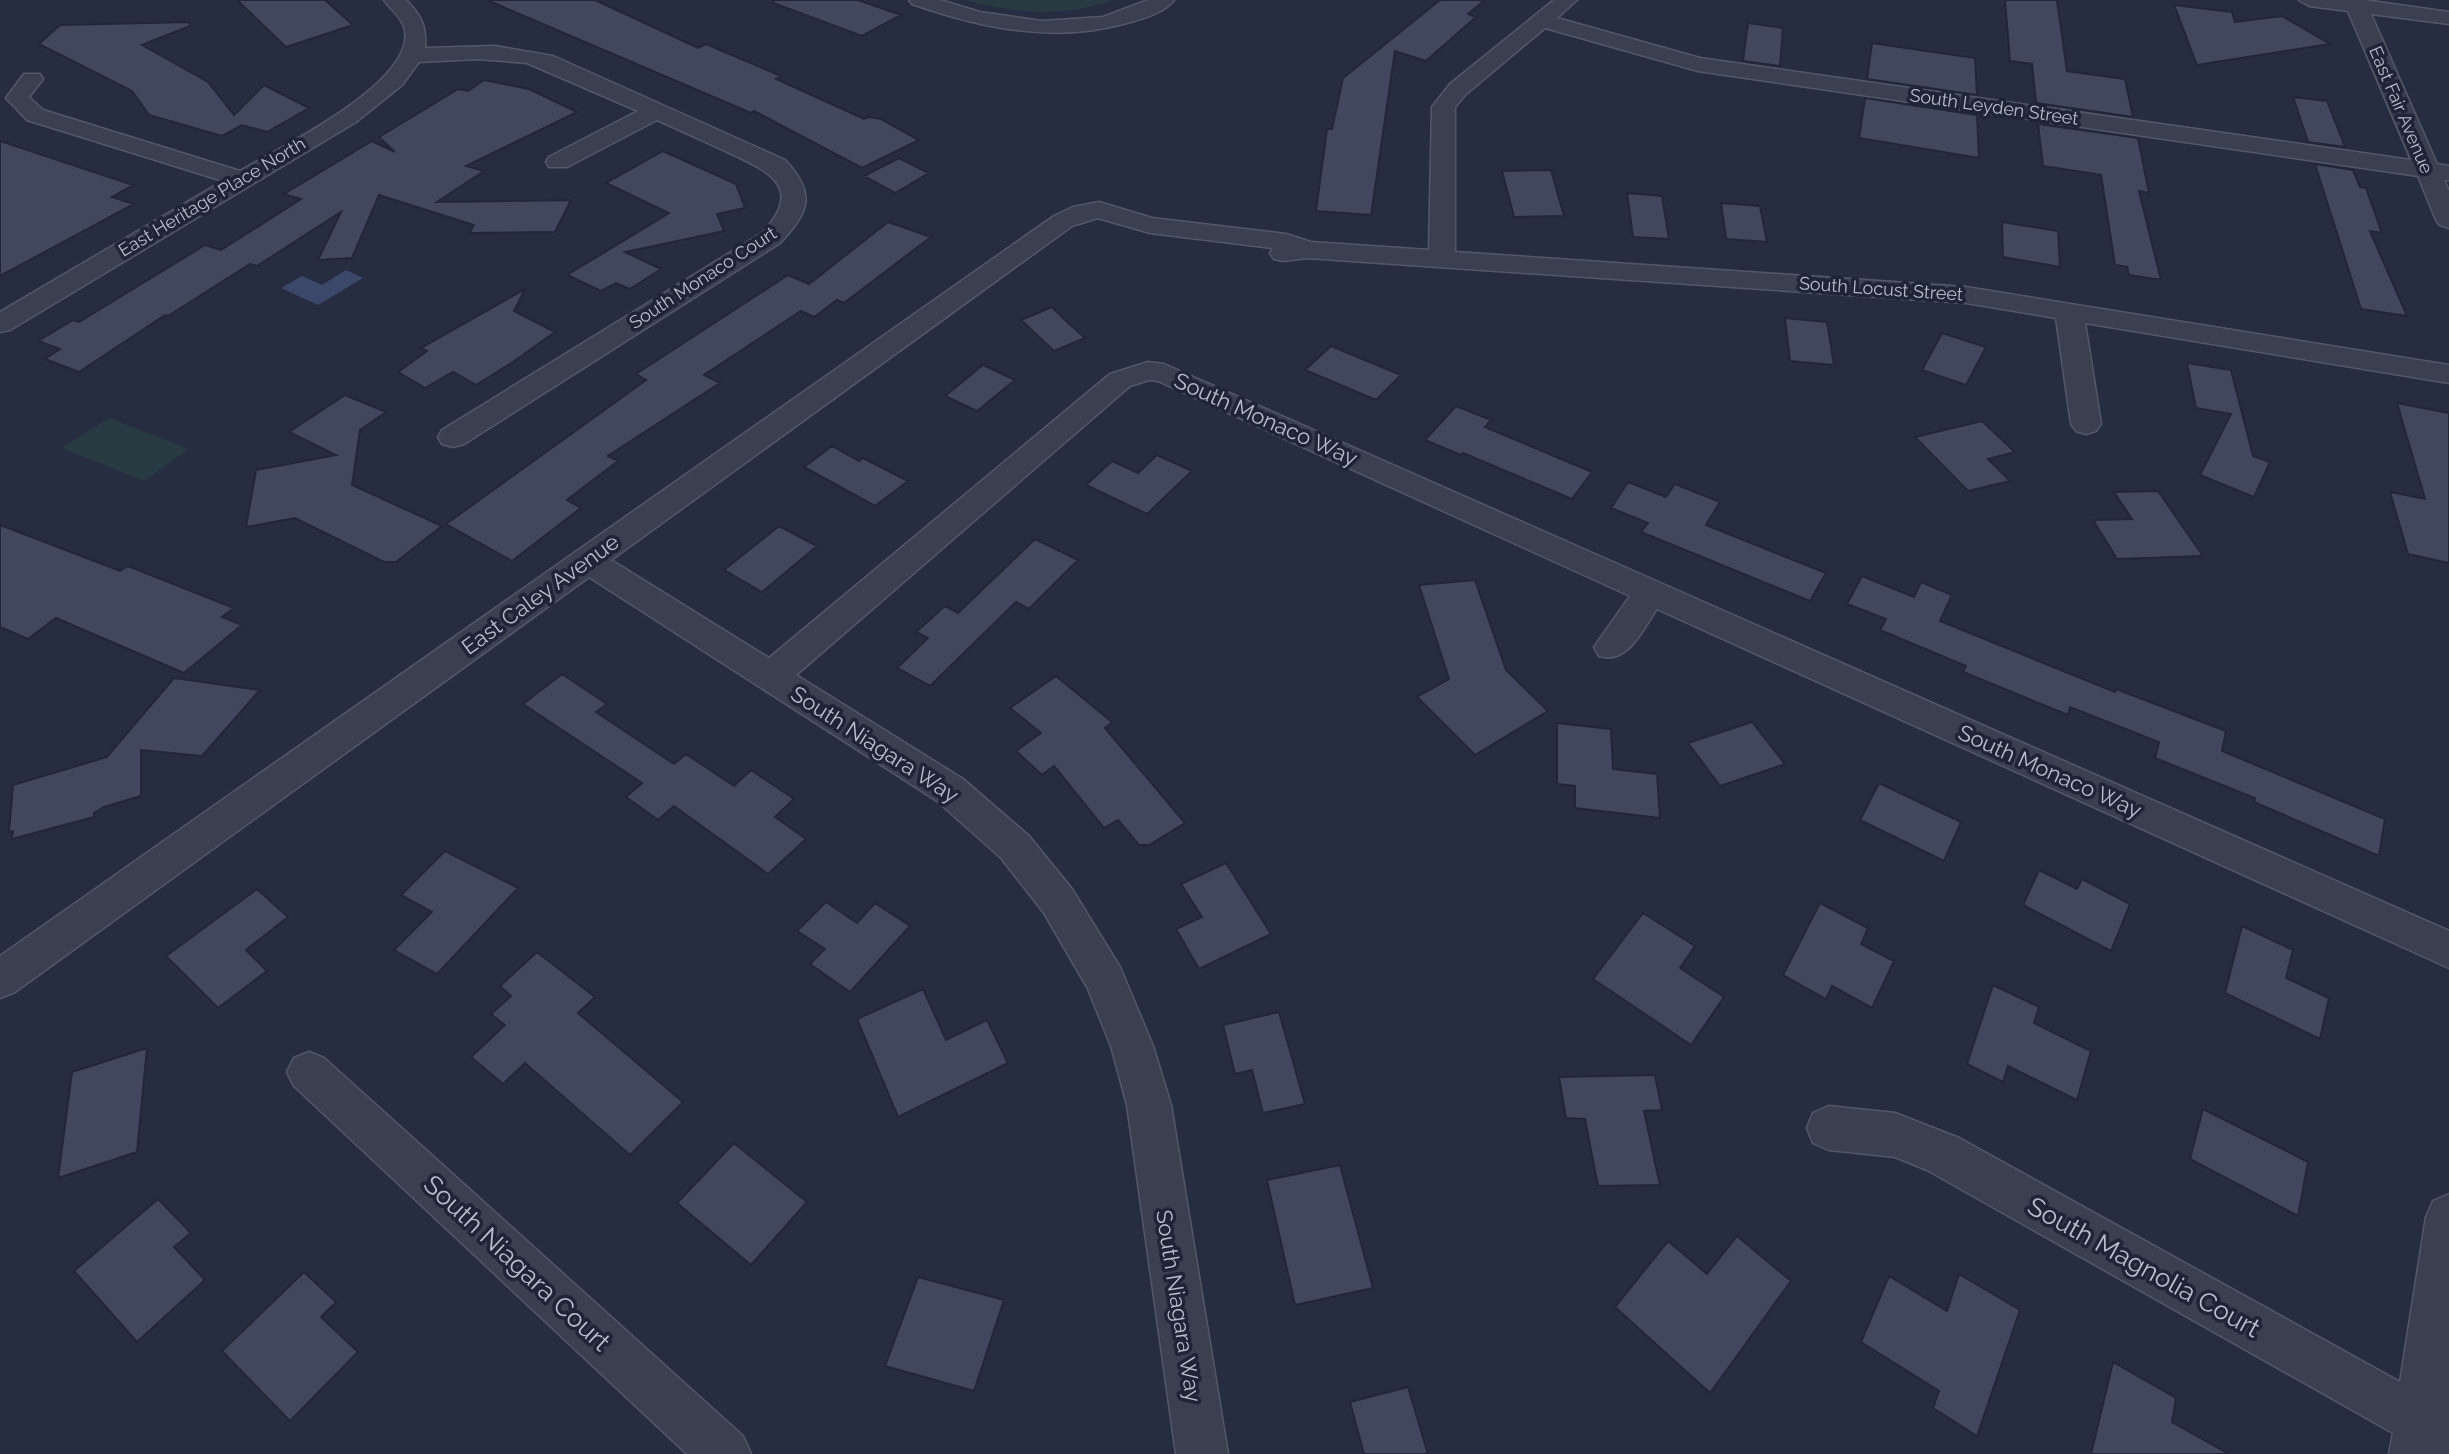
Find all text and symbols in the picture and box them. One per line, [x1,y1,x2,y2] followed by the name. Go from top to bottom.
[2365,43,2438,177] street label: East Fair Avenue
[1908,84,2080,129] street label: South Leyden Street
[115,132,309,261] street label: East Heritage Place North
[625,222,780,333] street label: South Monaco Court
[1798,272,1964,305] street label: South Locust Street
[1170,367,1362,471] street label: South Monaco Way
[456,528,624,660] street label: East Caley Avenue
[786,680,964,808] street label: South Niagara Way
[1954,719,2146,823] street label: South Monaco Way
[418,1169,617,1357] street label: South Niagara Court
[2023,1191,2266,1343] street label: South Magnolia Court
[1151,1208,1207,1404] street label: South Niagara Way

